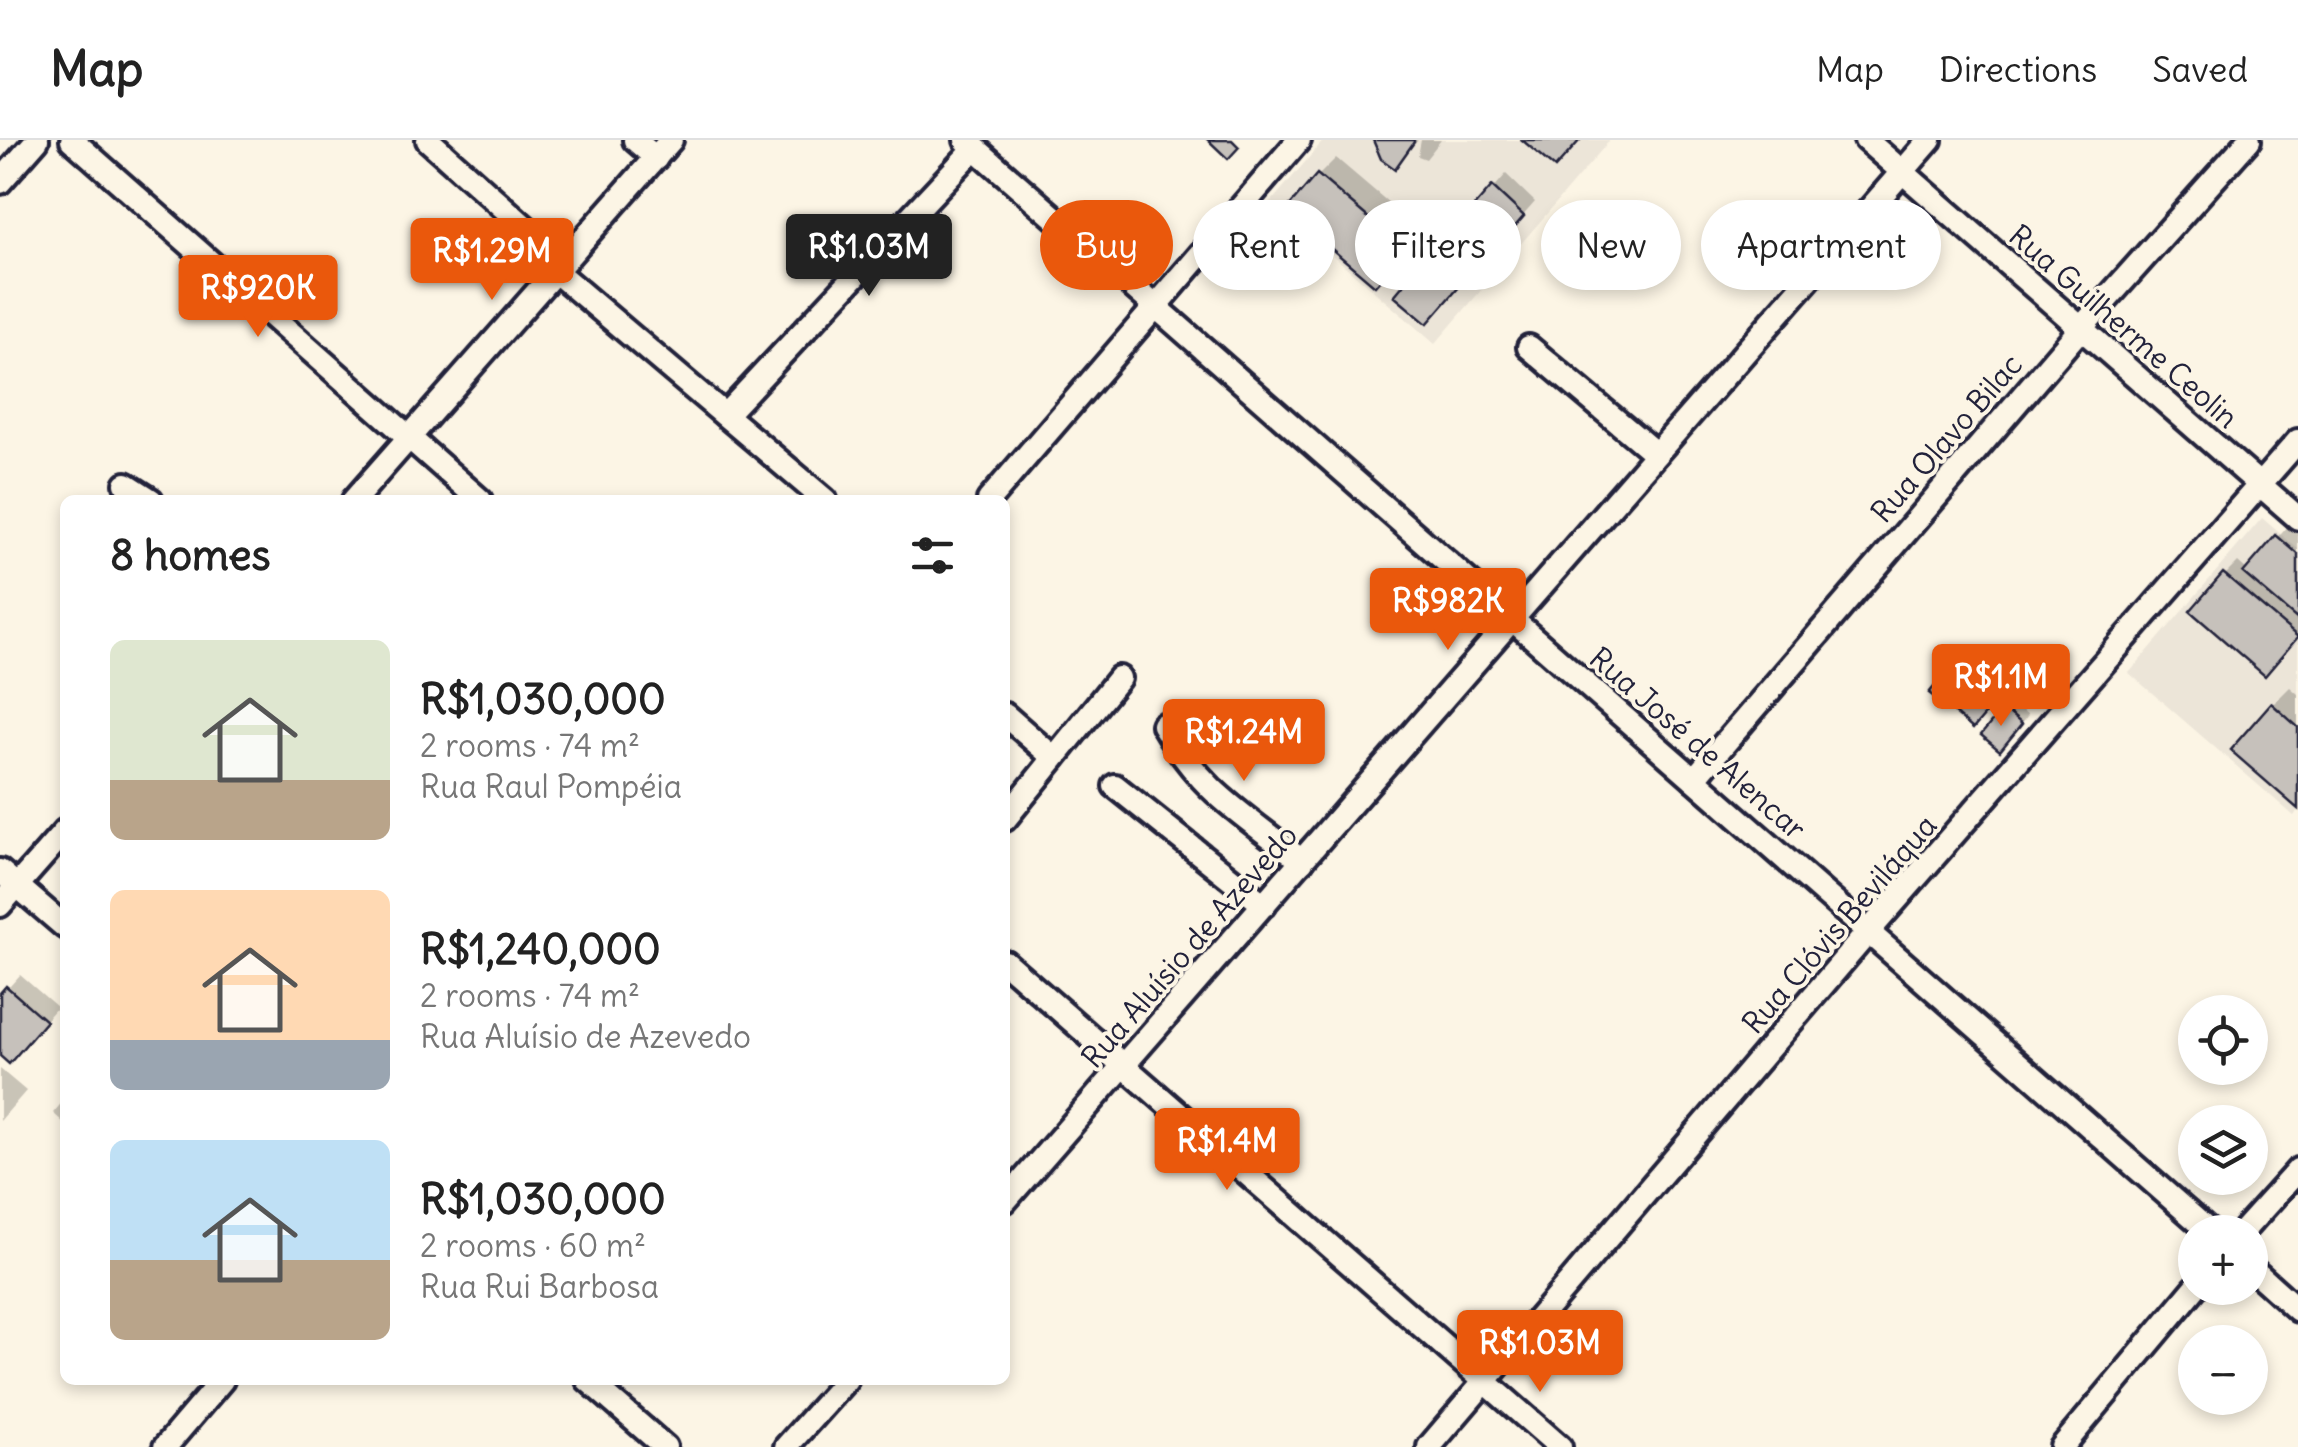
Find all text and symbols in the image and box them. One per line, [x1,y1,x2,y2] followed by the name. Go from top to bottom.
[50,39,143,99] text: Map
[1816,47,1884,91] text: Map
[1939,47,2097,91] text: Directions
[2152,47,2248,91] text: Saved
[1040,200,1173,290] chip: Buy
[1193,200,1335,290] chip: Rent
[1355,200,1521,290] chip: Filters
[1541,200,1681,290] chip: New
[1701,200,1941,290] chip: Apartment
[777,214,961,299] pin: R$1.03M
[2002,216,2246,436] street label: Rua Guilherme Ceolin
[400,218,584,303] pin: R$1.29M
[808,226,930,267] text: R$1.03M
[433,230,551,271] text: R$1.29M
[177,255,339,340] pin: R$920K
[201,267,315,308] text: R$920K
[1862,346,2030,530] street label: Rua Olavo Bilac
[905,528,960,583] icon: filters
[110,529,271,581] text: 8 homes
[1367,568,1529,653] pin: R$982K
[1392,580,1504,621] text: R$982K
[1582,639,1814,847] street label: Rua José de Alencar
[1920,644,2082,729] pin: R$1.1M
[1954,656,2048,697] text: R$1.1M
[420,673,666,725] text: R$1,030,000
[190,680,310,800] icon: home
[1152,699,1336,784] pin: R$1.24M
[1185,711,1303,752] text: R$1.24M
[420,725,640,766] text: 2 rooms · 74 m²
[420,766,682,807] text: Rua Raul Pompéia
[1734,807,1944,1041] street label: Rua Clóvis Beviláqua
[1073,816,1305,1076] street label: Rua Aluísio de Azevedo
[420,923,661,975] text: R$1,240,000
[190,930,310,1050] icon: home
[420,975,640,1016] text: 2 rooms · 74 m²
[2178,995,2268,1415] map controls
[2178,995,2268,1085] button: locate
[420,1016,751,1057] text: Rua Aluísio de Azevedo
[2178,1105,2268,1195] button: layers
[1146,1108,1308,1193] pin: R$1.4M
[1177,1120,1277,1161] text: R$1.4M
[420,1173,666,1225] text: R$1,030,000
[190,1180,310,1300] icon: home
[2178,1215,2268,1305] button: +
[420,1225,646,1266] text: 2 rooms · 60 m²
[420,1266,659,1307] text: Rua Rui Barbosa
[1448,1310,1632,1395] pin: R$1.03M
[1479,1322,1601,1363] text: R$1.03M
[2178,1325,2268,1415] button: −

